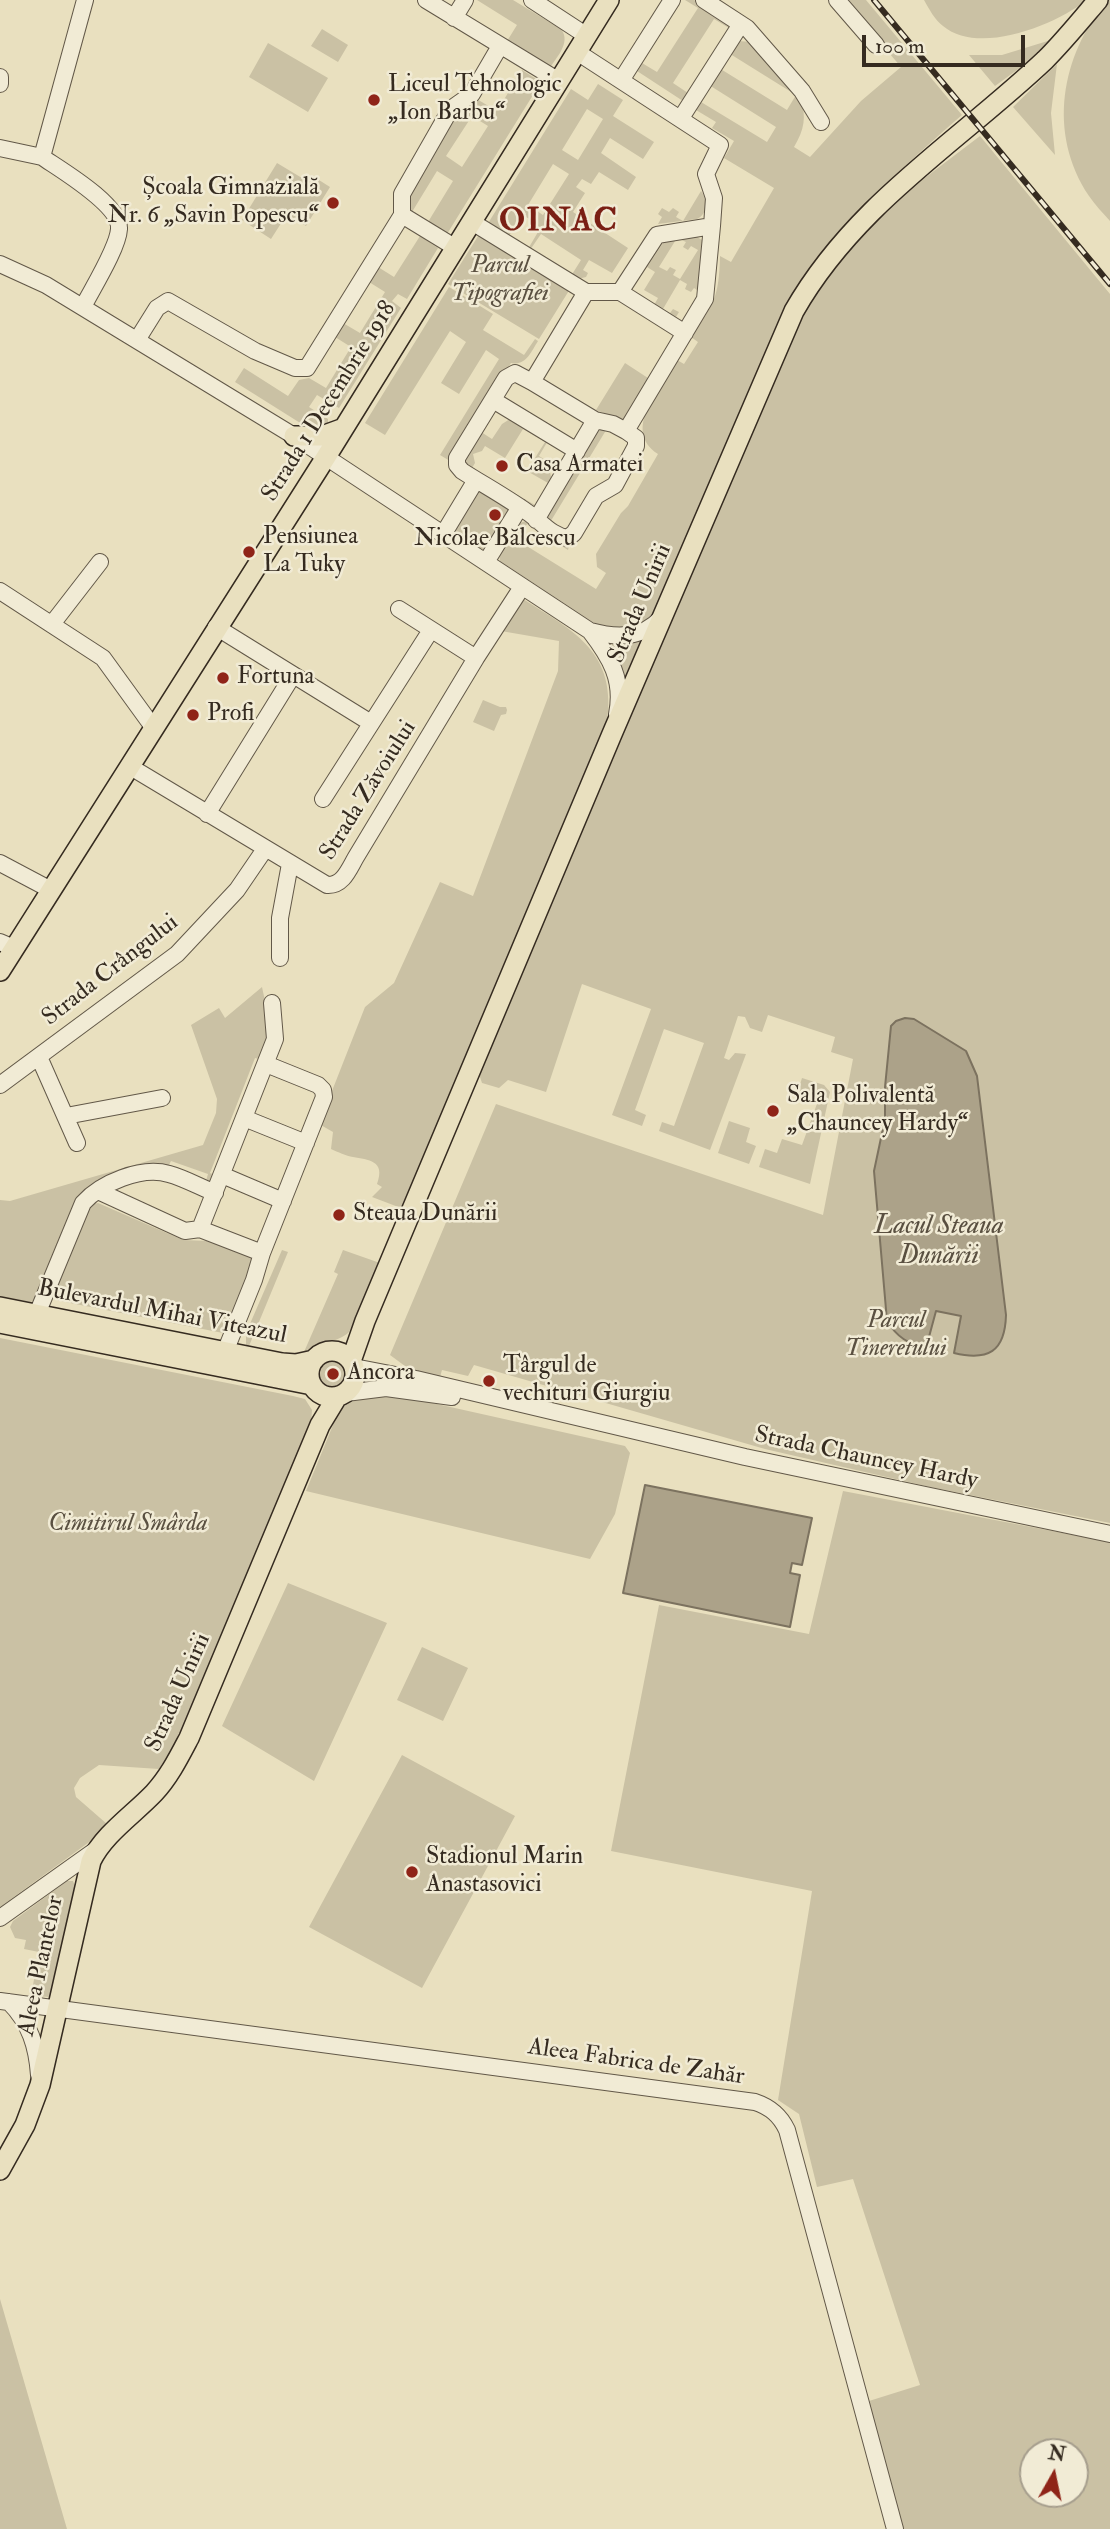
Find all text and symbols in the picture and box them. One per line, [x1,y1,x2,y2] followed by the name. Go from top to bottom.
[865,21,1028,65] scale bar
[875,33,925,60] text: 100 m
[388,72,561,128] place label: Liceul Tehnologic „Ion Barbu“
[366,92,382,108] marker: Liceul Tehnologic „Ion Barbu“
[108,175,319,231] place label: Școala Gimnazială Nr. 6 „Savin Popescu“
[325,195,341,211] marker: Școala Gimnazială Nr. 6 „Savin Popescu“
[500,204,618,242] district label: OINAC
[451,253,549,309] park label: Parcul Tipografiei
[257,297,403,507] street label: Strada 1 Decembrie 1918
[516,452,643,480] place label: Casa Armatei
[494,458,510,474] marker: Casa Armatei
[487,507,503,523] marker: Nicolae Bălcescu
[263,524,358,580] place label: Pensiunea La Tuky
[414,526,576,554] place label: Nicolae Bălcescu
[603,540,679,668] street label: Strada Unirii
[241,544,257,560] marker: Pensiunea La Tuky
[237,664,314,692] place label: Fortuna
[215,670,231,686] marker: Fortuna
[207,701,254,729] place label: Profi
[185,707,201,723] marker: Profi
[315,716,423,866] street label: Strada Zăvoiului
[37,909,185,1033] street label: Strada Crângului
[787,1083,968,1139] place label: Sala Polivalentă „Chauncey Hardy“
[765,1103,781,1119] marker: Sala Polivalentă „Chauncey Hardy“
[353,1201,497,1229] place label: Steaua Dunării
[331,1207,347,1223] marker: Steaua Dunării
[874,1211,1004,1272] water label: Lacul Steaua Dunării
[35,1275,289,1351] street label: Bulevardul Mihai Viteazul
[845,1308,947,1364] park label: Parcul Tineretului
[503,1353,670,1409] place label: Târgul de vechituri Giurgiu
[347,1360,415,1388] place label: Ancora
[325,1366,341,1382] marker: Ancora
[481,1373,497,1389] marker: Târgul de vechituri Giurgiu
[752,1421,980,1497] street label: Strada Chauncey Hardy
[48,1511,208,1539] park label: Cimitirul Smârda
[140,1629,218,1757] street label: Strada Unirii
[426,1844,583,1900] place label: Stadionul Marin Anastasovici
[404,1864,420,1880] marker: Stadionul Marin Anastasovici
[13,1893,71,2039] street label: Aleea Plantelor
[526,2034,746,2092] street label: Aleea Fabrica de Zahăr
[1019,2438,1089,2508] north arrow
[1047,2441,1067,2467] text: N

